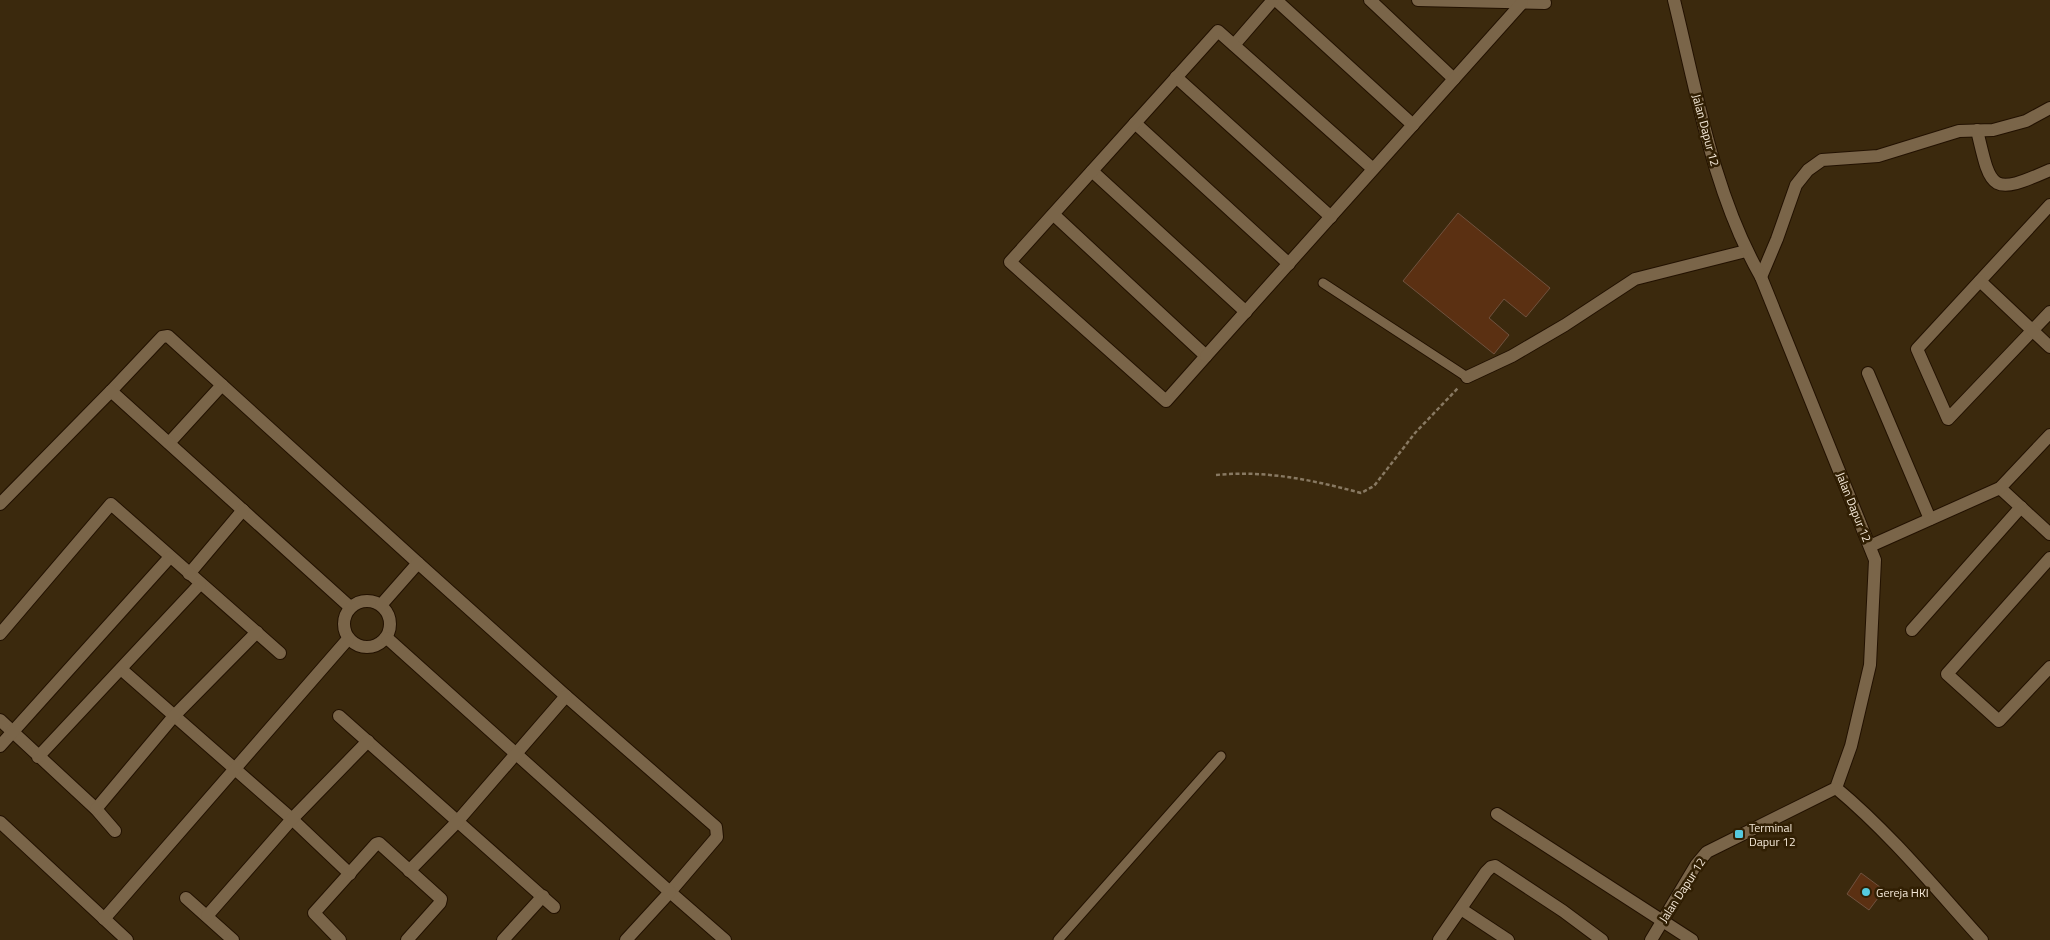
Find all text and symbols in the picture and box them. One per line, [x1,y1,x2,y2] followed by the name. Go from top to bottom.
[1687,92,1725,168] street label: Jalan Dapur 12
[1831,469,1877,545] street label: Jalan Dapur 12
[1749,818,1796,851] place label: Terminal Dapur 12
[1733,828,1745,840] marker: Terminal Dapur 12
[1654,854,1710,926] street label: Jalan Dapur 12
[1876,883,1929,902] place label: Gereja HKI
[1860,886,1872,898] marker: Gereja HKI

